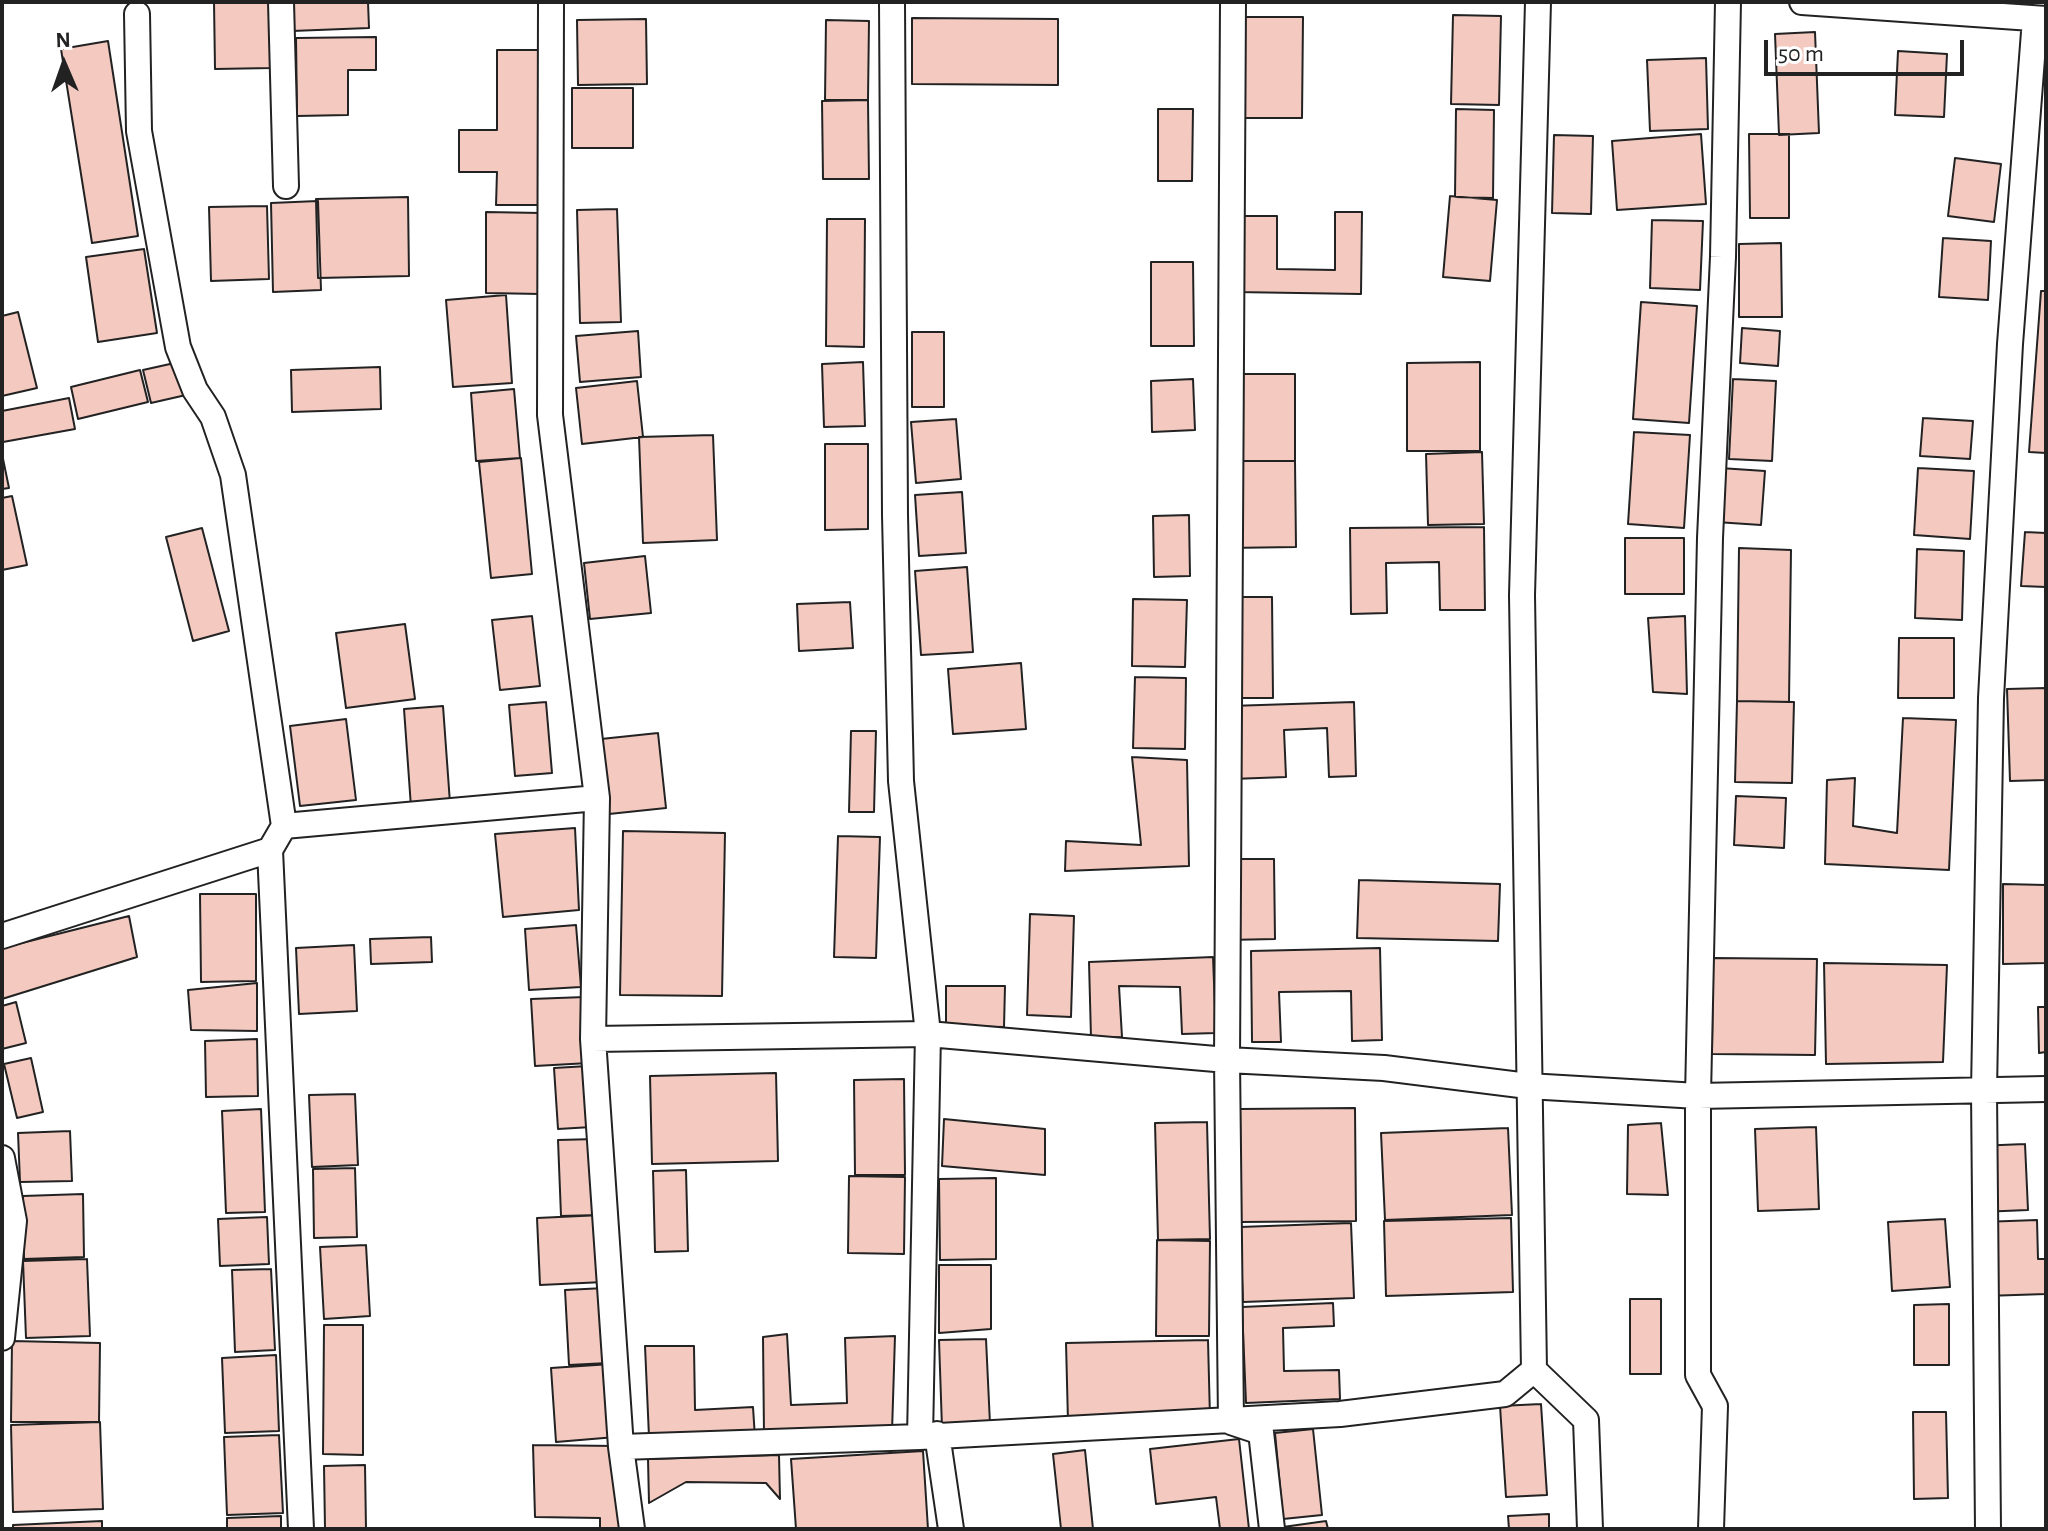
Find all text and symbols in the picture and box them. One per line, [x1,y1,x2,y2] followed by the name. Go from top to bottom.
[24,24,104,104] north arrow
[1768,24,1968,74] scale bar
[55,29,71,51] text: N
[1778,42,1824,66] text: 50 m

